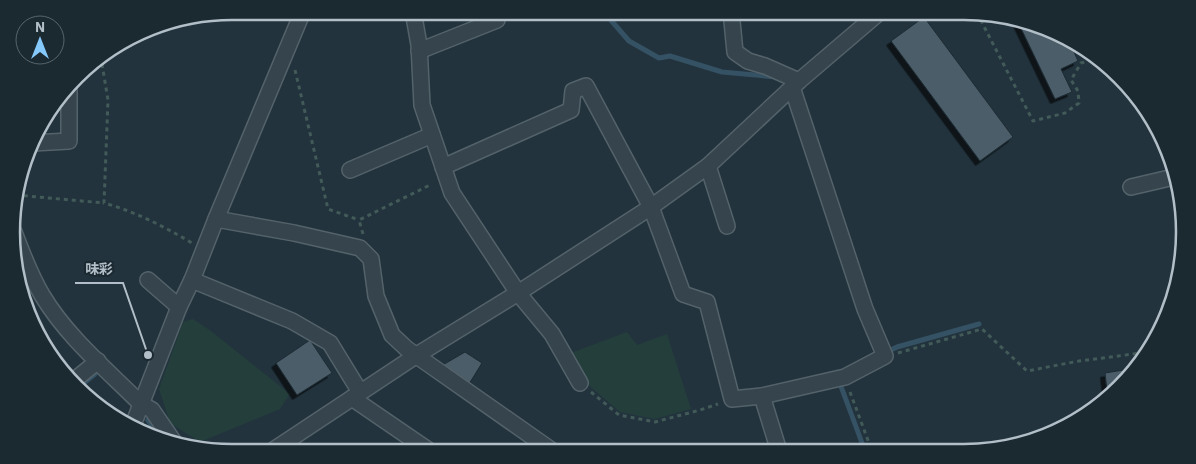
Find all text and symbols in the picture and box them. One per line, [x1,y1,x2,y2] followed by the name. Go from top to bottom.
[15,15,65,65] north arrow
[35,18,45,36] text: N
[75,254,123,283] callout: 味彩
[85,260,113,278] text: 味彩

